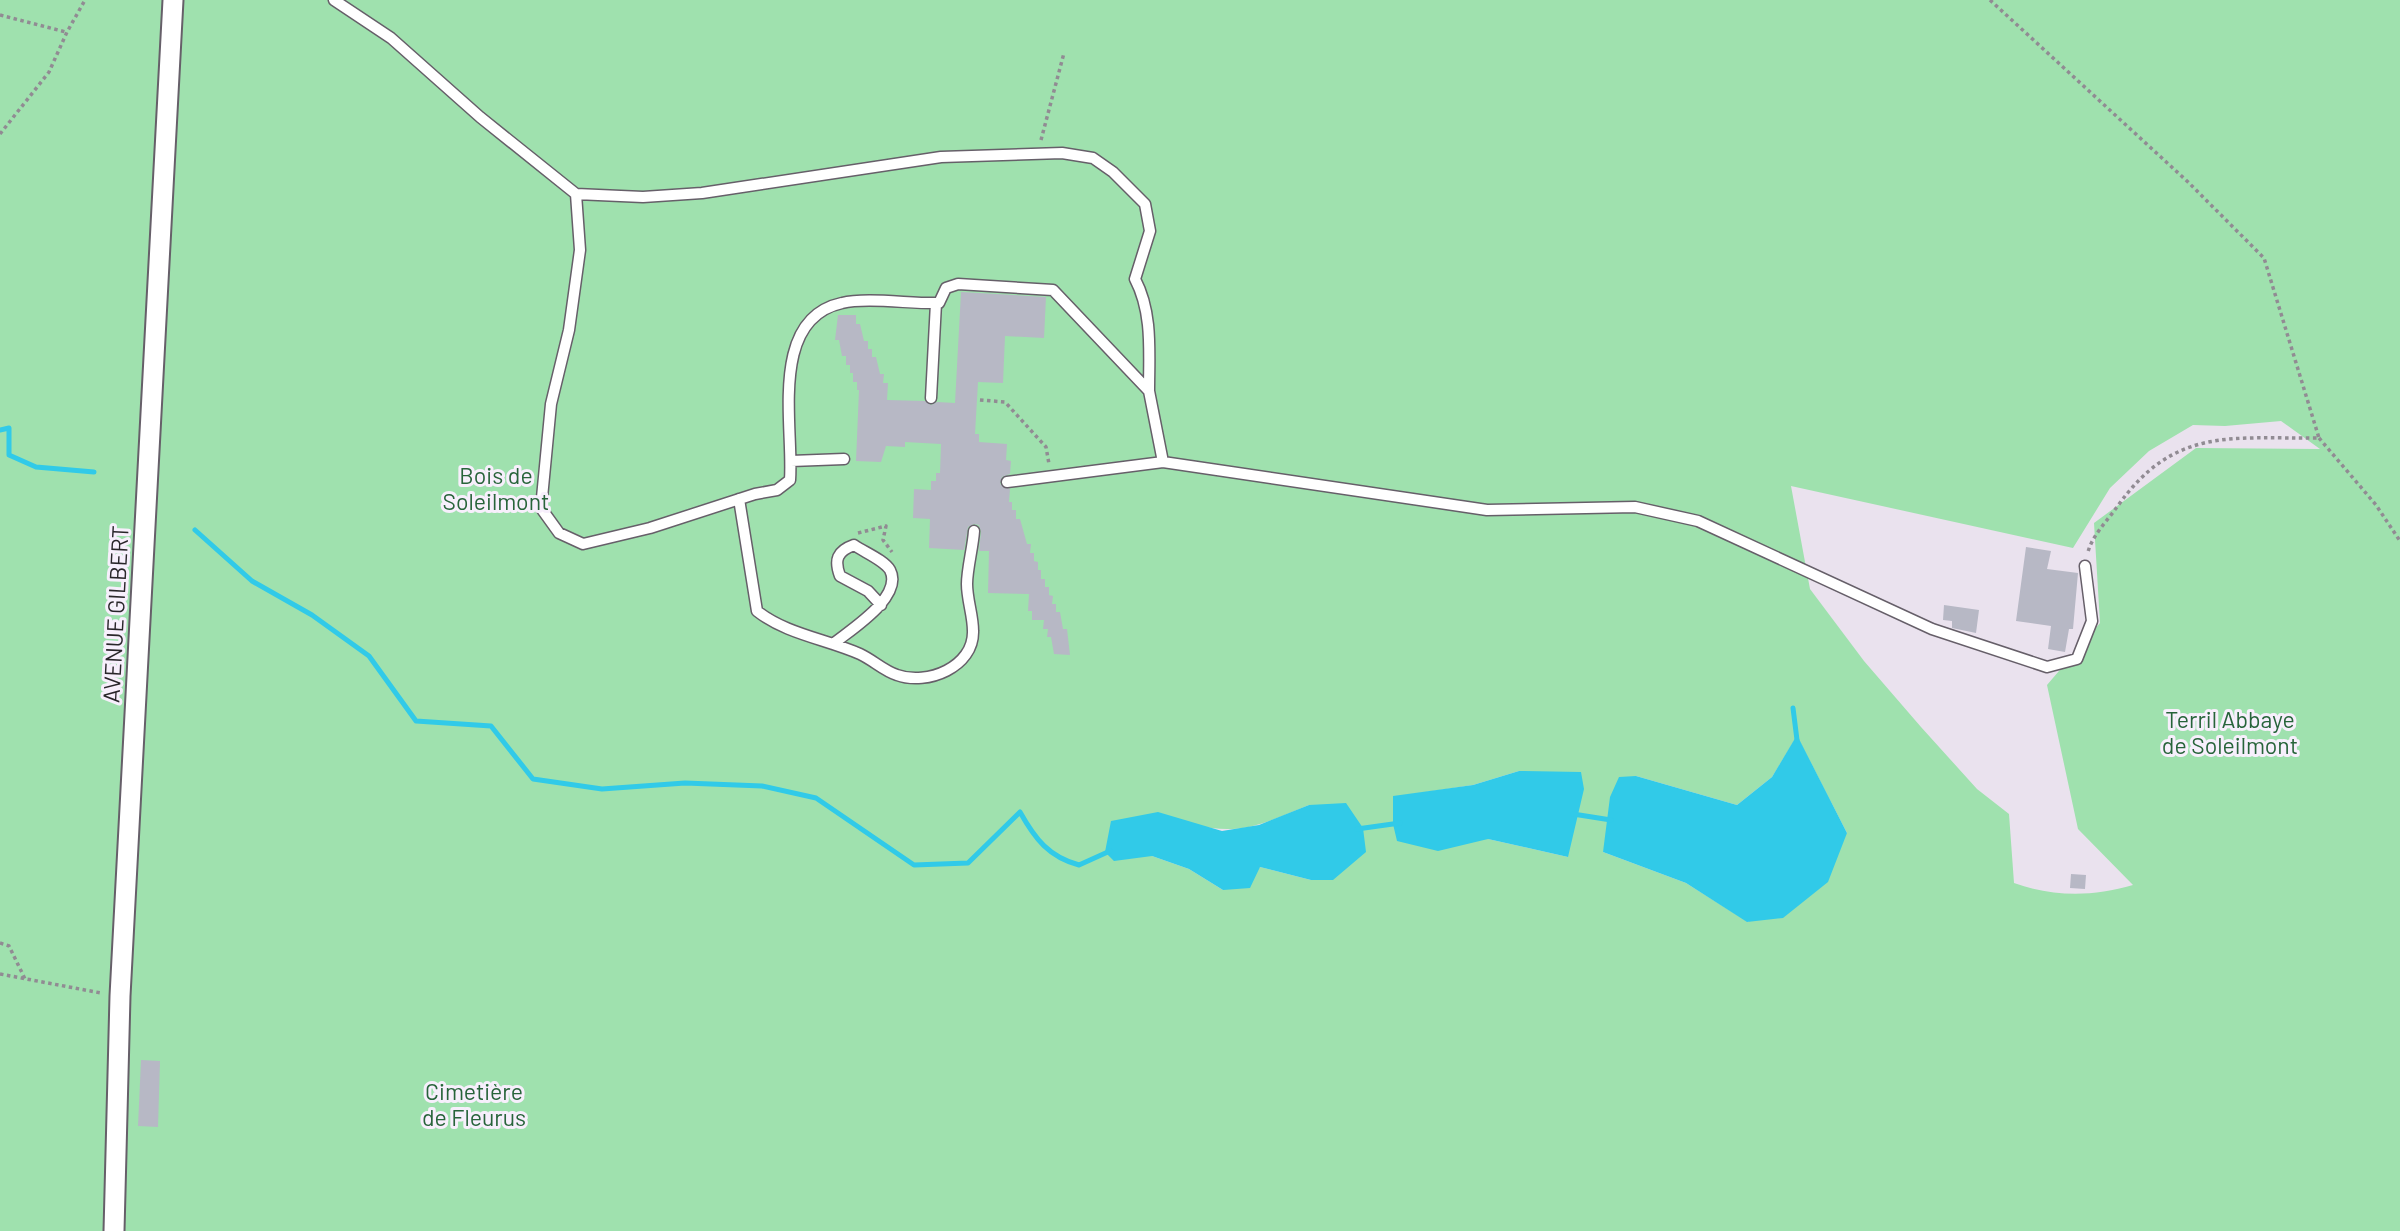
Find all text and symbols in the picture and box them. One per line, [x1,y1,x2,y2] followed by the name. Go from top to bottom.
[443,461,549,515] park label: Bois de Soleilmont
[96,525,134,703] street label: AVENUE GILBERT
[2162,705,2298,759] park label: Terril Abbaye de Soleilmont
[422,1077,526,1131] park label: Cimetière de Fleurus

